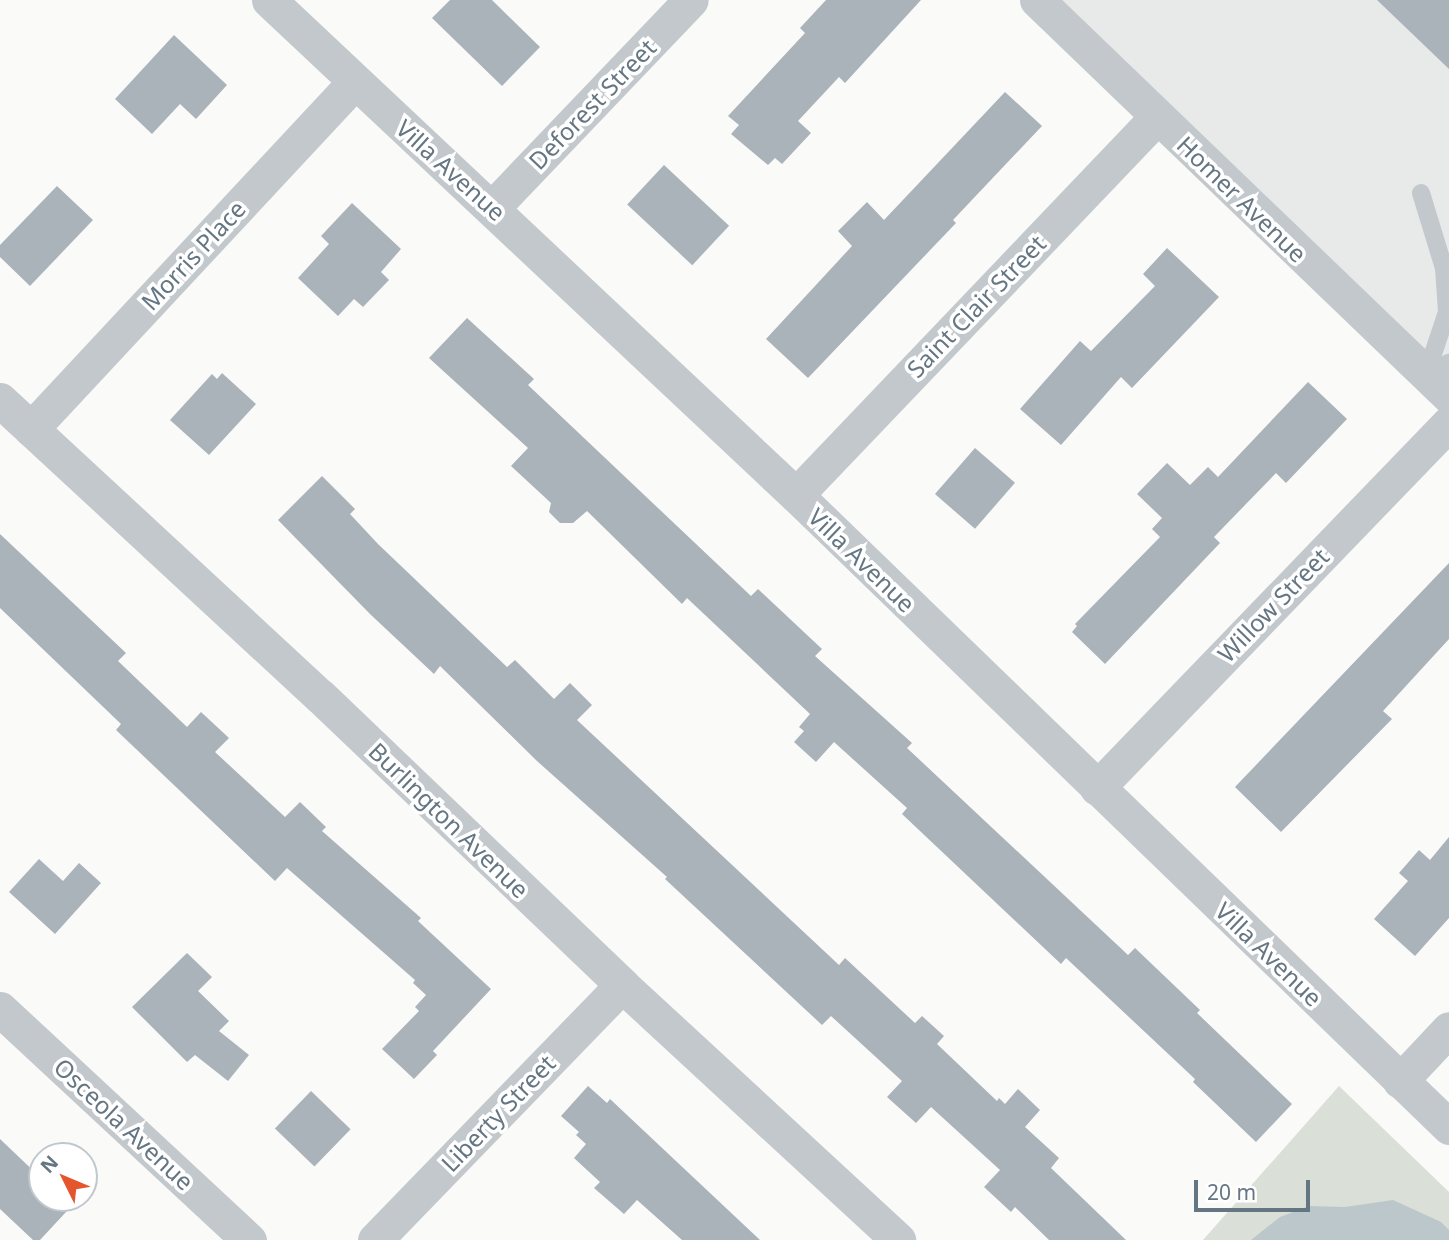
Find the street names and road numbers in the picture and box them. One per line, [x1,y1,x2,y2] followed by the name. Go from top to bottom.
[523,33,661,175] street label: Deforest Street
[390,113,512,227] street label: Villa Avenue
[1171,130,1313,268] street label: Homer Avenue
[135,194,251,316] street label: Morris Place
[901,229,1051,383] street label: Saint Clair Street
[803,502,921,618] street label: Villa Avenue
[1212,542,1334,668] street label: Willow Street
[363,736,535,904] street label: Burlington Avenue
[1210,896,1328,1012] street label: Villa Avenue
[435,1049,561,1177] street label: Liberty Street
[48,1052,200,1196] street label: Osceola Avenue

